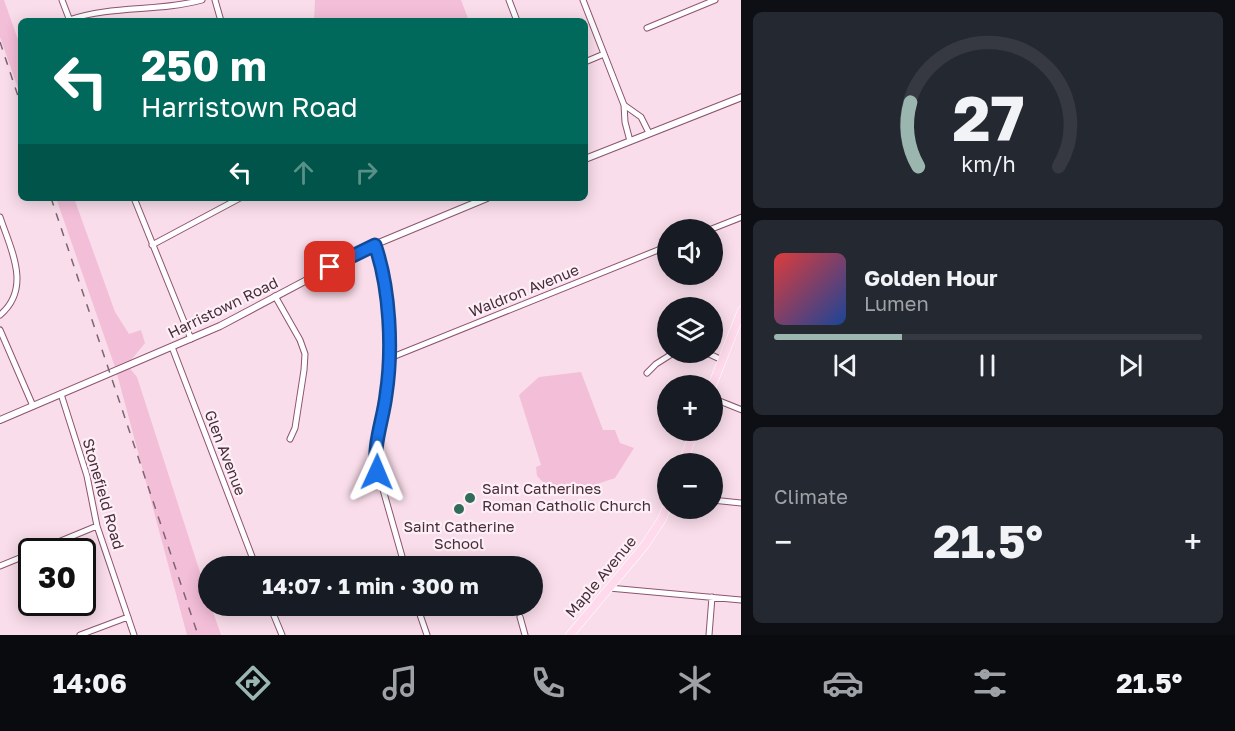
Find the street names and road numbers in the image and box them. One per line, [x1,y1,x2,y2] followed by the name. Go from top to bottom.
[466,260,581,320] street label: Waldron Avenue
[165,273,281,342] street label: Harristown Road
[201,407,251,498] street label: Glen Avenue
[80,436,128,551] street label: Stonefield Road
[561,532,640,621] street label: Maple Avenue

